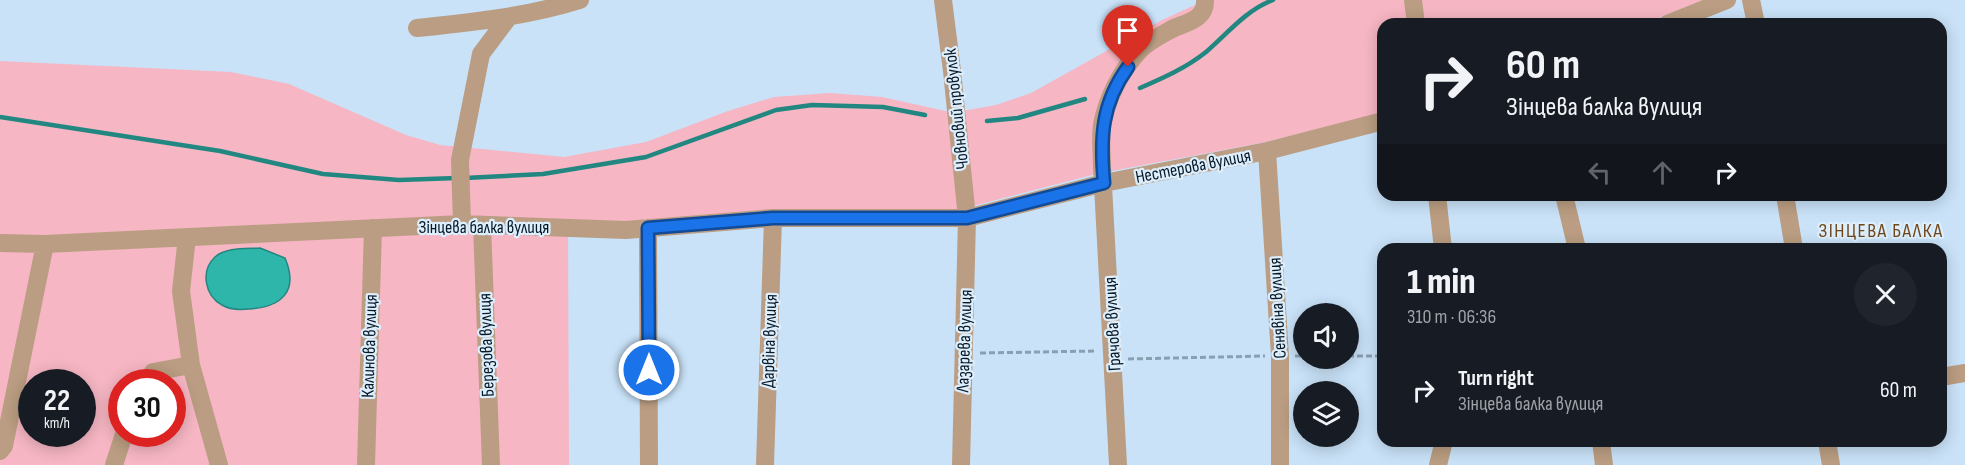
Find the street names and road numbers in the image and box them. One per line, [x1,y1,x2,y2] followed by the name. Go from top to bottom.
[940,47,973,171] street label: Човновий провулок
[1134,145,1253,188] street label: Нестерова вулиця
[419,217,549,238] street label: Зінцева балка вулиця
[1264,257,1291,359] street label: Сенявіна вулиця
[1100,276,1125,372] street label: Грачова вулиця
[952,289,977,394] street label: Лазарева вулиця
[474,293,499,397] street label: Березова вулиця
[357,294,382,398] street label: Калинова вулиця
[757,294,782,388] street label: Дарвіна вулиця

